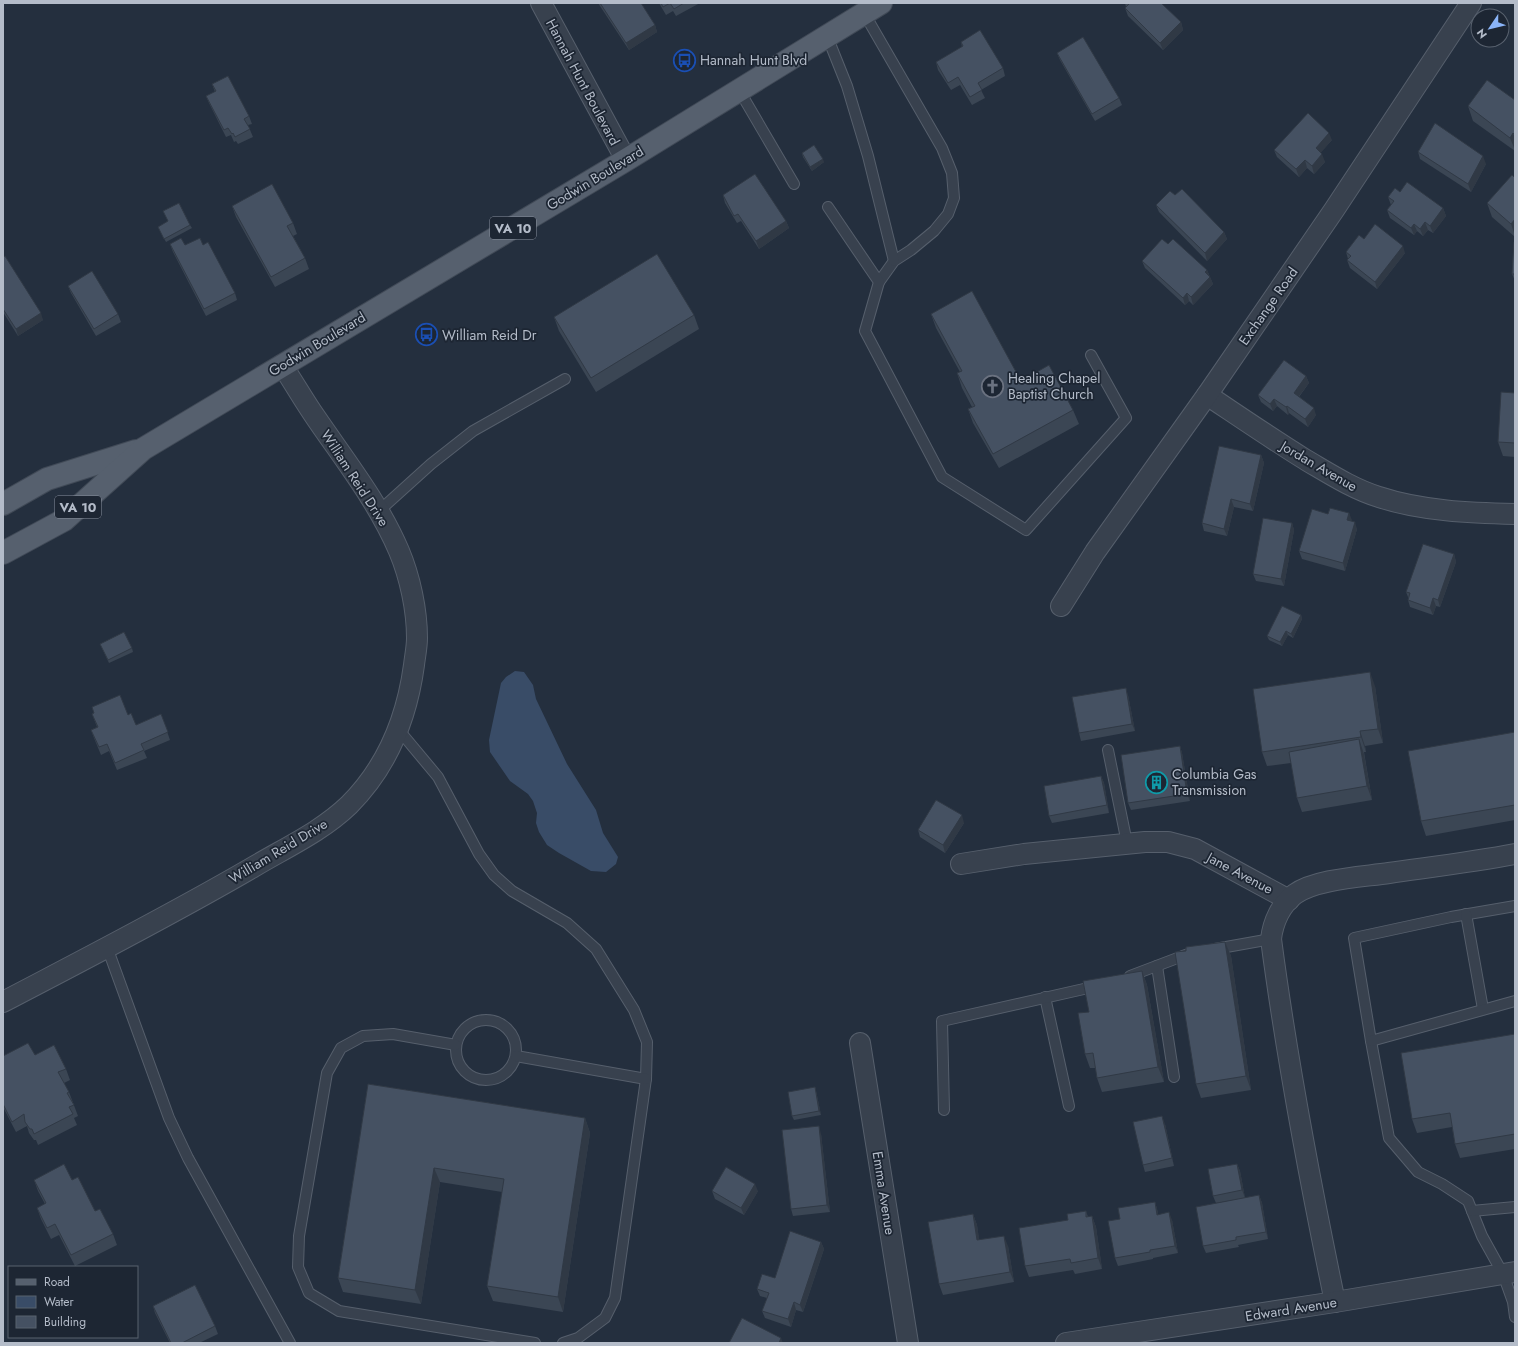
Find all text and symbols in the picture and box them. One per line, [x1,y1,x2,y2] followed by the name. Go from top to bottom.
[1470,8,1510,48] north arrow
[541,15,625,149] street label: Hannah Hunt Boulevard
[1473,26,1491,42] text: N
[671,47,697,73] bus stop icon: Hannah Hunt Blvd
[700,50,807,70] place label: Hannah Hunt Blvd
[543,141,647,215] street label: Godwin Boulevard
[490,217,536,239] road number: VA 10
[1234,263,1302,349] street label: Exchange Road
[265,307,369,381] street label: Godwin Boulevard
[414,322,440,348] bus stop icon: William Reid Dr
[442,325,537,345] place label: William Reid Dr
[1008,368,1100,404] place label: Healing Chapel Baptist Church
[980,373,1006,399] church icon: Healing Chapel Baptist Church
[316,426,394,530] street label: William Reid Drive
[1275,435,1361,496] street label: Jordan Avenue
[55,496,101,518] road number: VA 10
[1172,764,1257,800] place label: Columbia Gas Transmission
[1144,769,1170,795] building icon: Columbia Gas Transmission
[225,814,331,888] street label: William Reid Drive
[1202,846,1277,899] street label: Jane Avenue
[868,1150,900,1236] street label: Emma Avenue
[8,1266,138,1338] legend
[44,1273,70,1291] text: Road
[1244,1292,1338,1326] street label: Edward Avenue
[44,1293,75,1311] text: Water
[44,1313,86,1331] text: Building

